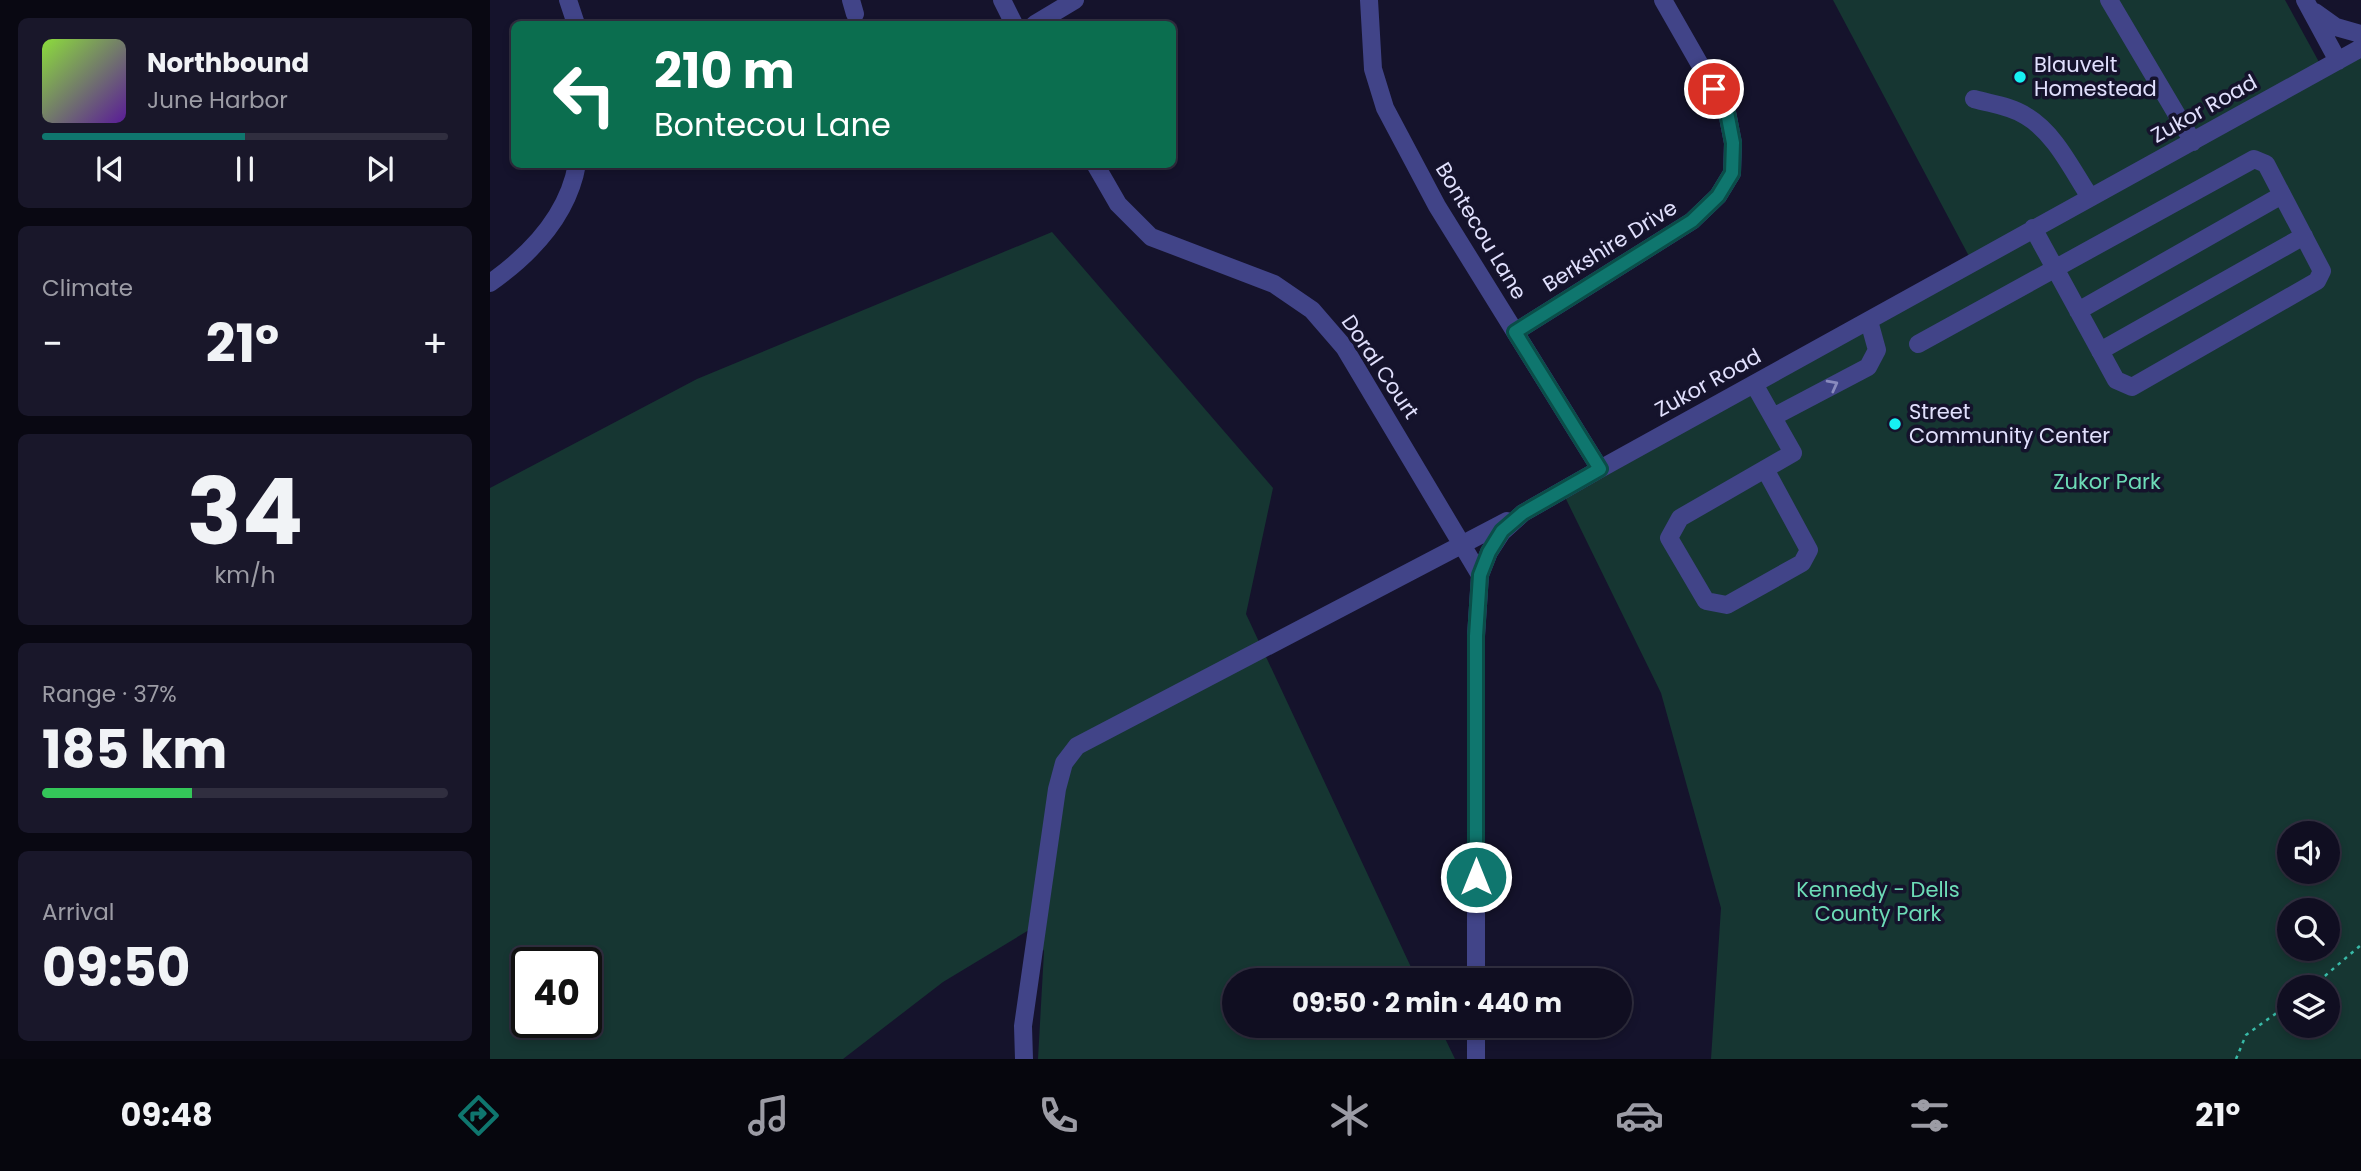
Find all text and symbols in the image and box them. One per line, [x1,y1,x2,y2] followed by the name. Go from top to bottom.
[654,37,795,105] text: 210 m
[147,45,309,81] text: Northbound
[539,49,630,140] icon: left
[2034,50,2157,103] place label: Blauvelt Homestead
[1684,59,1744,119] pin
[2146,67,2262,150] street label: Zukor Road
[2012,69,2028,85] marker: Blauvelt Homestead
[1695,70,1733,108] icon: arrive
[147,84,288,116] text: June Harbor
[654,102,891,147] text: Bontecou Lane
[91,150,129,188] icon: previous
[226,150,264,188] icon: pause
[361,150,399,188] icon: next
[1429,157,1534,305] street label: Bontecou Lane
[1537,193,1682,298] street label: Berkshire Drive
[42,272,133,304] text: Climate
[206,307,279,380] text: 21°
[1335,309,1426,424] street label: Doral Court
[42,317,63,370] text: −
[422,317,448,370] text: +
[1650,341,1766,424] street label: Zukor Road
[1826,379,1838,393] one-way arrow
[1909,397,2110,450] place label: Street Community Center
[1887,416,1903,432] marker: Street Community Center
[187,448,303,576] text: 34
[2053,467,2161,496] park label: Zukor Park
[214,559,276,591] text: km/h
[42,678,177,710] text: Range · 37%
[42,713,227,786] text: 185 km
[2277,821,2340,1038] map controls
[2277,821,2340,884] button: sound
[1439,840,1513,914] position arrow
[1796,875,1960,928] park label: Kennedy - Dells County Park
[42,896,114,928] text: Arrival
[2277,898,2340,961] button: search
[42,931,190,1004] text: 09:50
[511,947,602,1038] speed limit sign: 40
[2277,975,2340,1038] button: layers
[1292,985,1562,1021] text: 09:50 · 2 min · 440 m
[454,1091,503,1140] icon: directions
[744,1091,793,1140] icon: music
[1034,1091,1083,1140] icon: phone
[1325,1091,1374,1140] icon: climate
[1615,1091,1664,1140] icon: car
[1905,1091,1954,1140] icon: filters
[121,1092,213,1137] text: 09:48
[2195,1092,2240,1137] text: 21°

